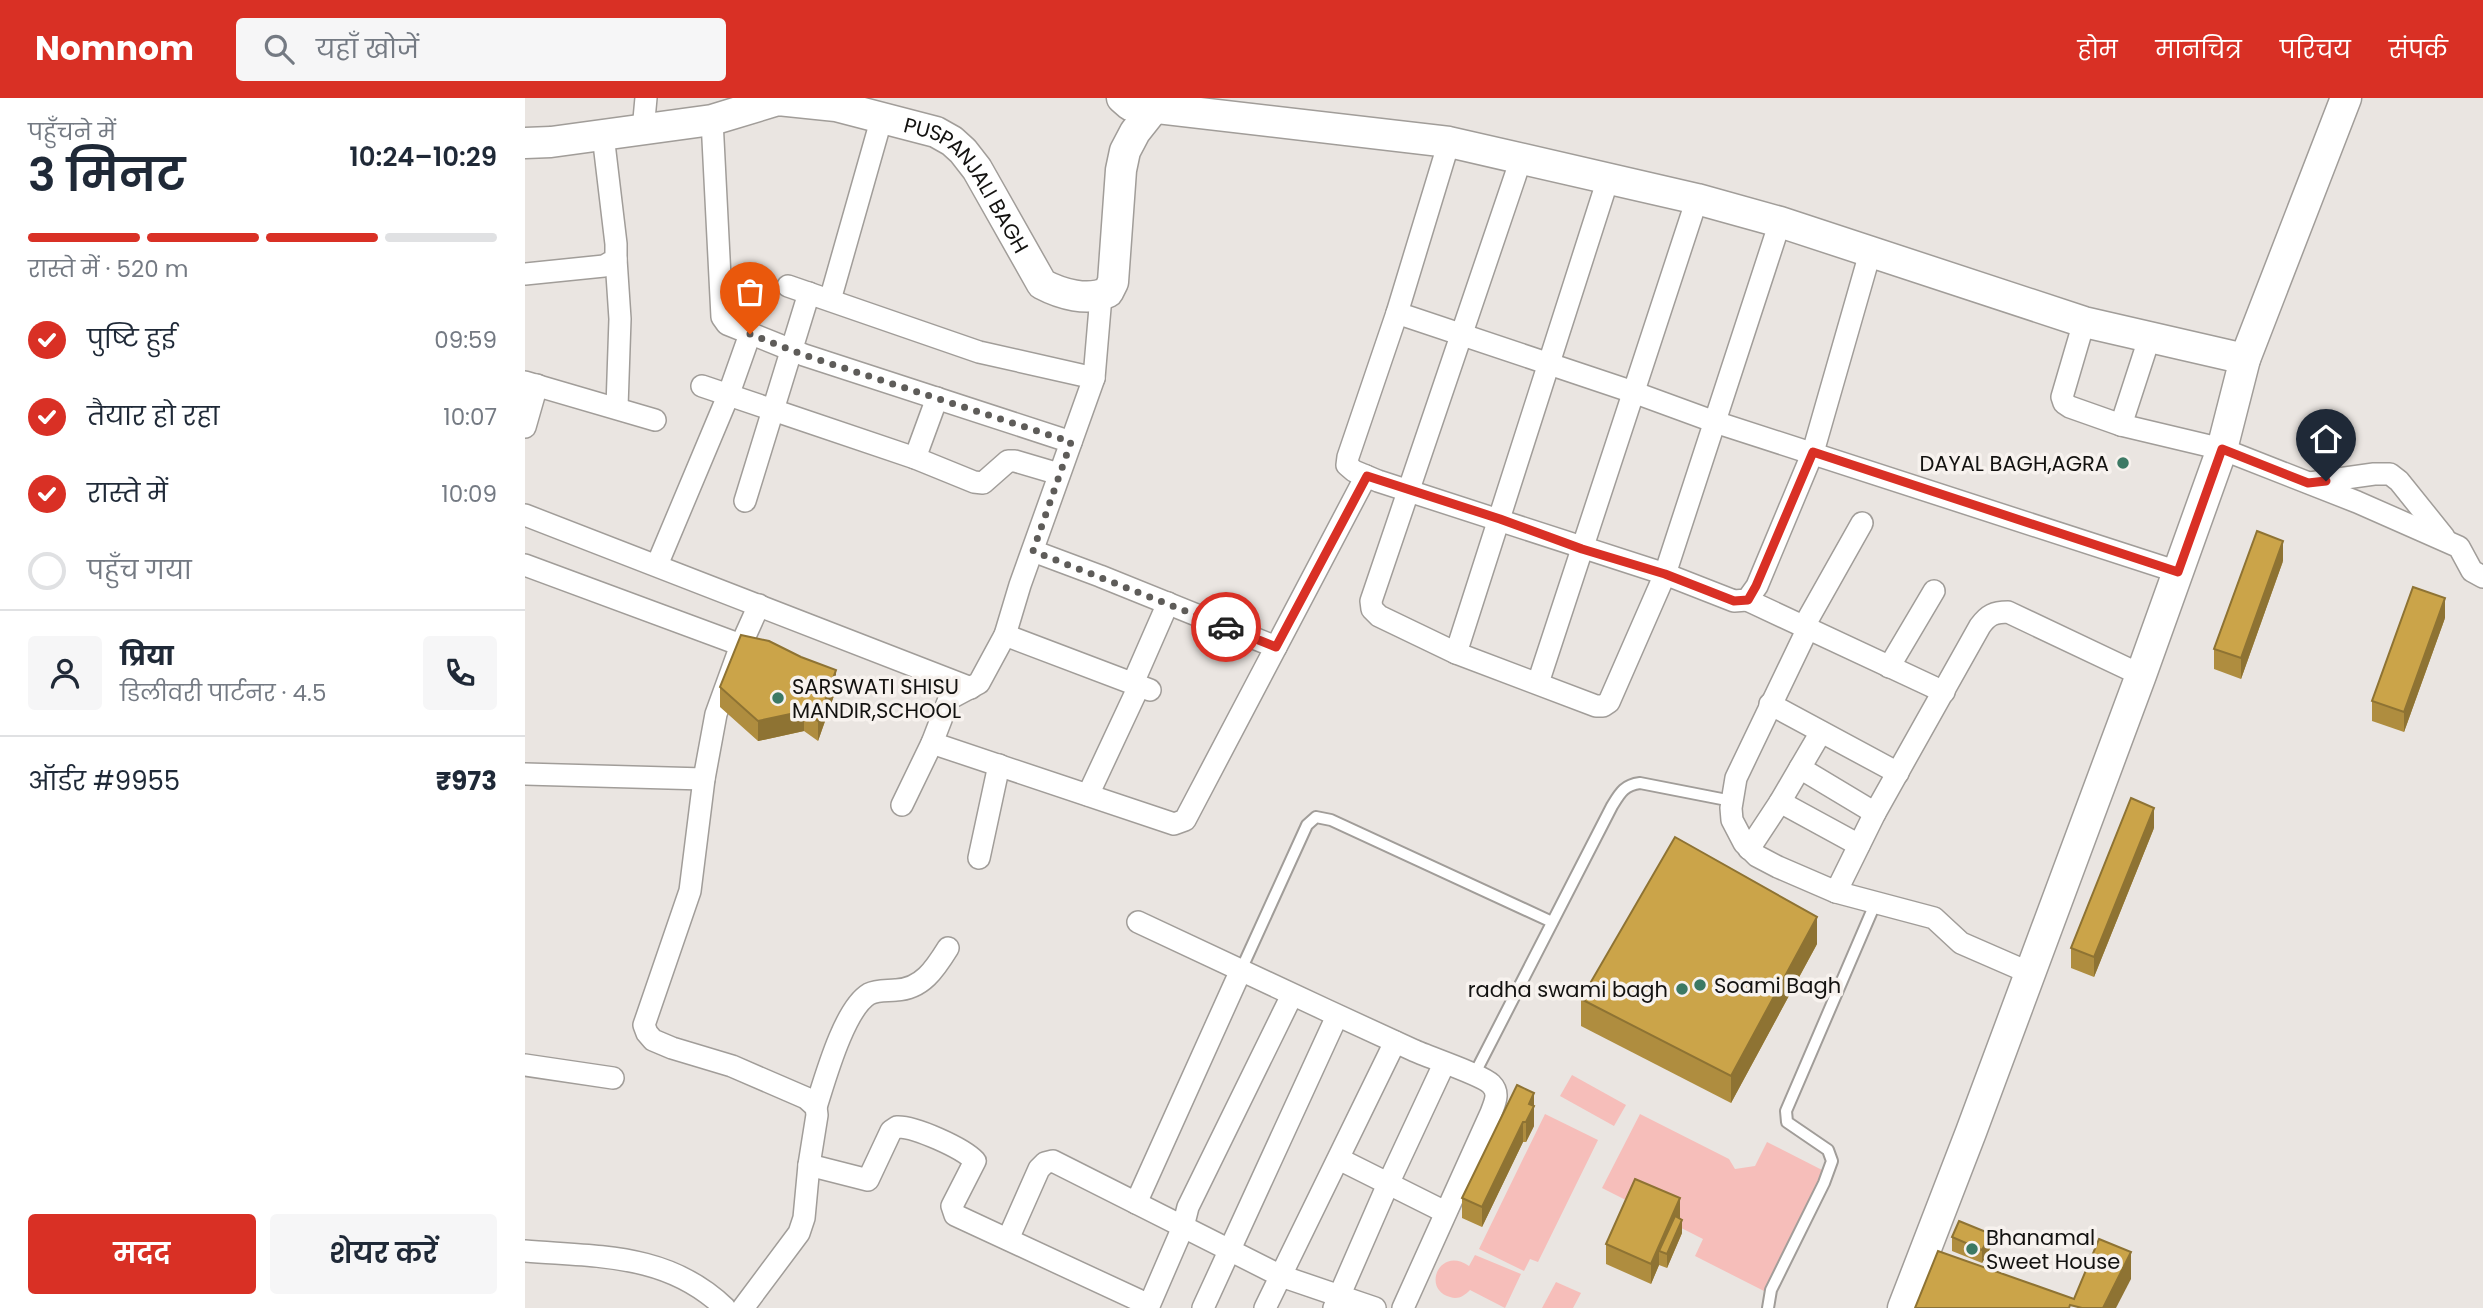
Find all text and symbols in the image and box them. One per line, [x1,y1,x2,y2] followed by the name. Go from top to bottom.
[236,18,726,81] search box
[35,25,194,72] text: Nomnom
[260,30,298,68] icon: search
[316,31,419,67] text: यहाँ खोजें
[2078,33,2118,66] text: होम
[2156,33,2242,66] text: मानचित्र
[2280,33,2351,66] text: परिचय
[2389,33,2448,66] text: संपर्क
[901,110,1036,258] street label: PUSPANJALI BAGH
[28,116,116,148] text: पहुँचने में
[349,139,497,175] text: 10:24–10:29
[28,143,186,207] text: 3 मिनट
[28,253,189,285] text: रास्ते में · 520 m
[720,262,780,334] pin
[731,273,769,311] icon: bag
[28,321,66,359] icon: check
[87,321,176,357] text: पुष्टि हुई
[434,324,497,356] text: 09:59
[28,398,66,436] icon: check
[87,398,219,434] text: तैयार हो रहा
[443,401,497,433] text: 10:07
[2296,409,2356,481] pin
[2307,420,2345,458] icon: home
[1919,449,2109,478] place label: DAYAL BAGH,AGRA
[2115,455,2131,471] marker: DAYAL BAGH,AGRA
[28,475,66,513] icon: check
[87,475,168,511] text: रास्ते में
[441,478,497,510] text: 10:09
[87,552,192,588] text: पहुँच गया
[1191,592,1261,662] courier
[1207,608,1245,646] icon: car
[28,636,102,710] button: person
[423,636,497,710] button: phone
[120,638,174,674] text: प्रिया
[792,672,961,725] place label: SARSWATI SHISU MANDIR,SCHOOL
[120,677,326,709] text: डिलीवरी पार्टनर · 4.5
[770,690,786,706] marker: SARSWATI SHISU MANDIR,SCHOOL
[28,763,180,799] text: ऑर्डर #9955
[436,763,497,799] text: ₹973
[1714,971,1841,1000] place label: Soami Bagh
[1468,975,1668,1004] place label: radha swami bagh
[1692,977,1708,993] marker: Soami Bagh
[1674,981,1690,997] marker: radha swami bagh
[28,1214,256,1294] button: मदद
[270,1214,497,1294] button: शेयर करें
[1986,1223,2120,1276] place label: Bhanamal Sweet House
[1964,1241,1980,1257] marker: Bhanamal Sweet House

